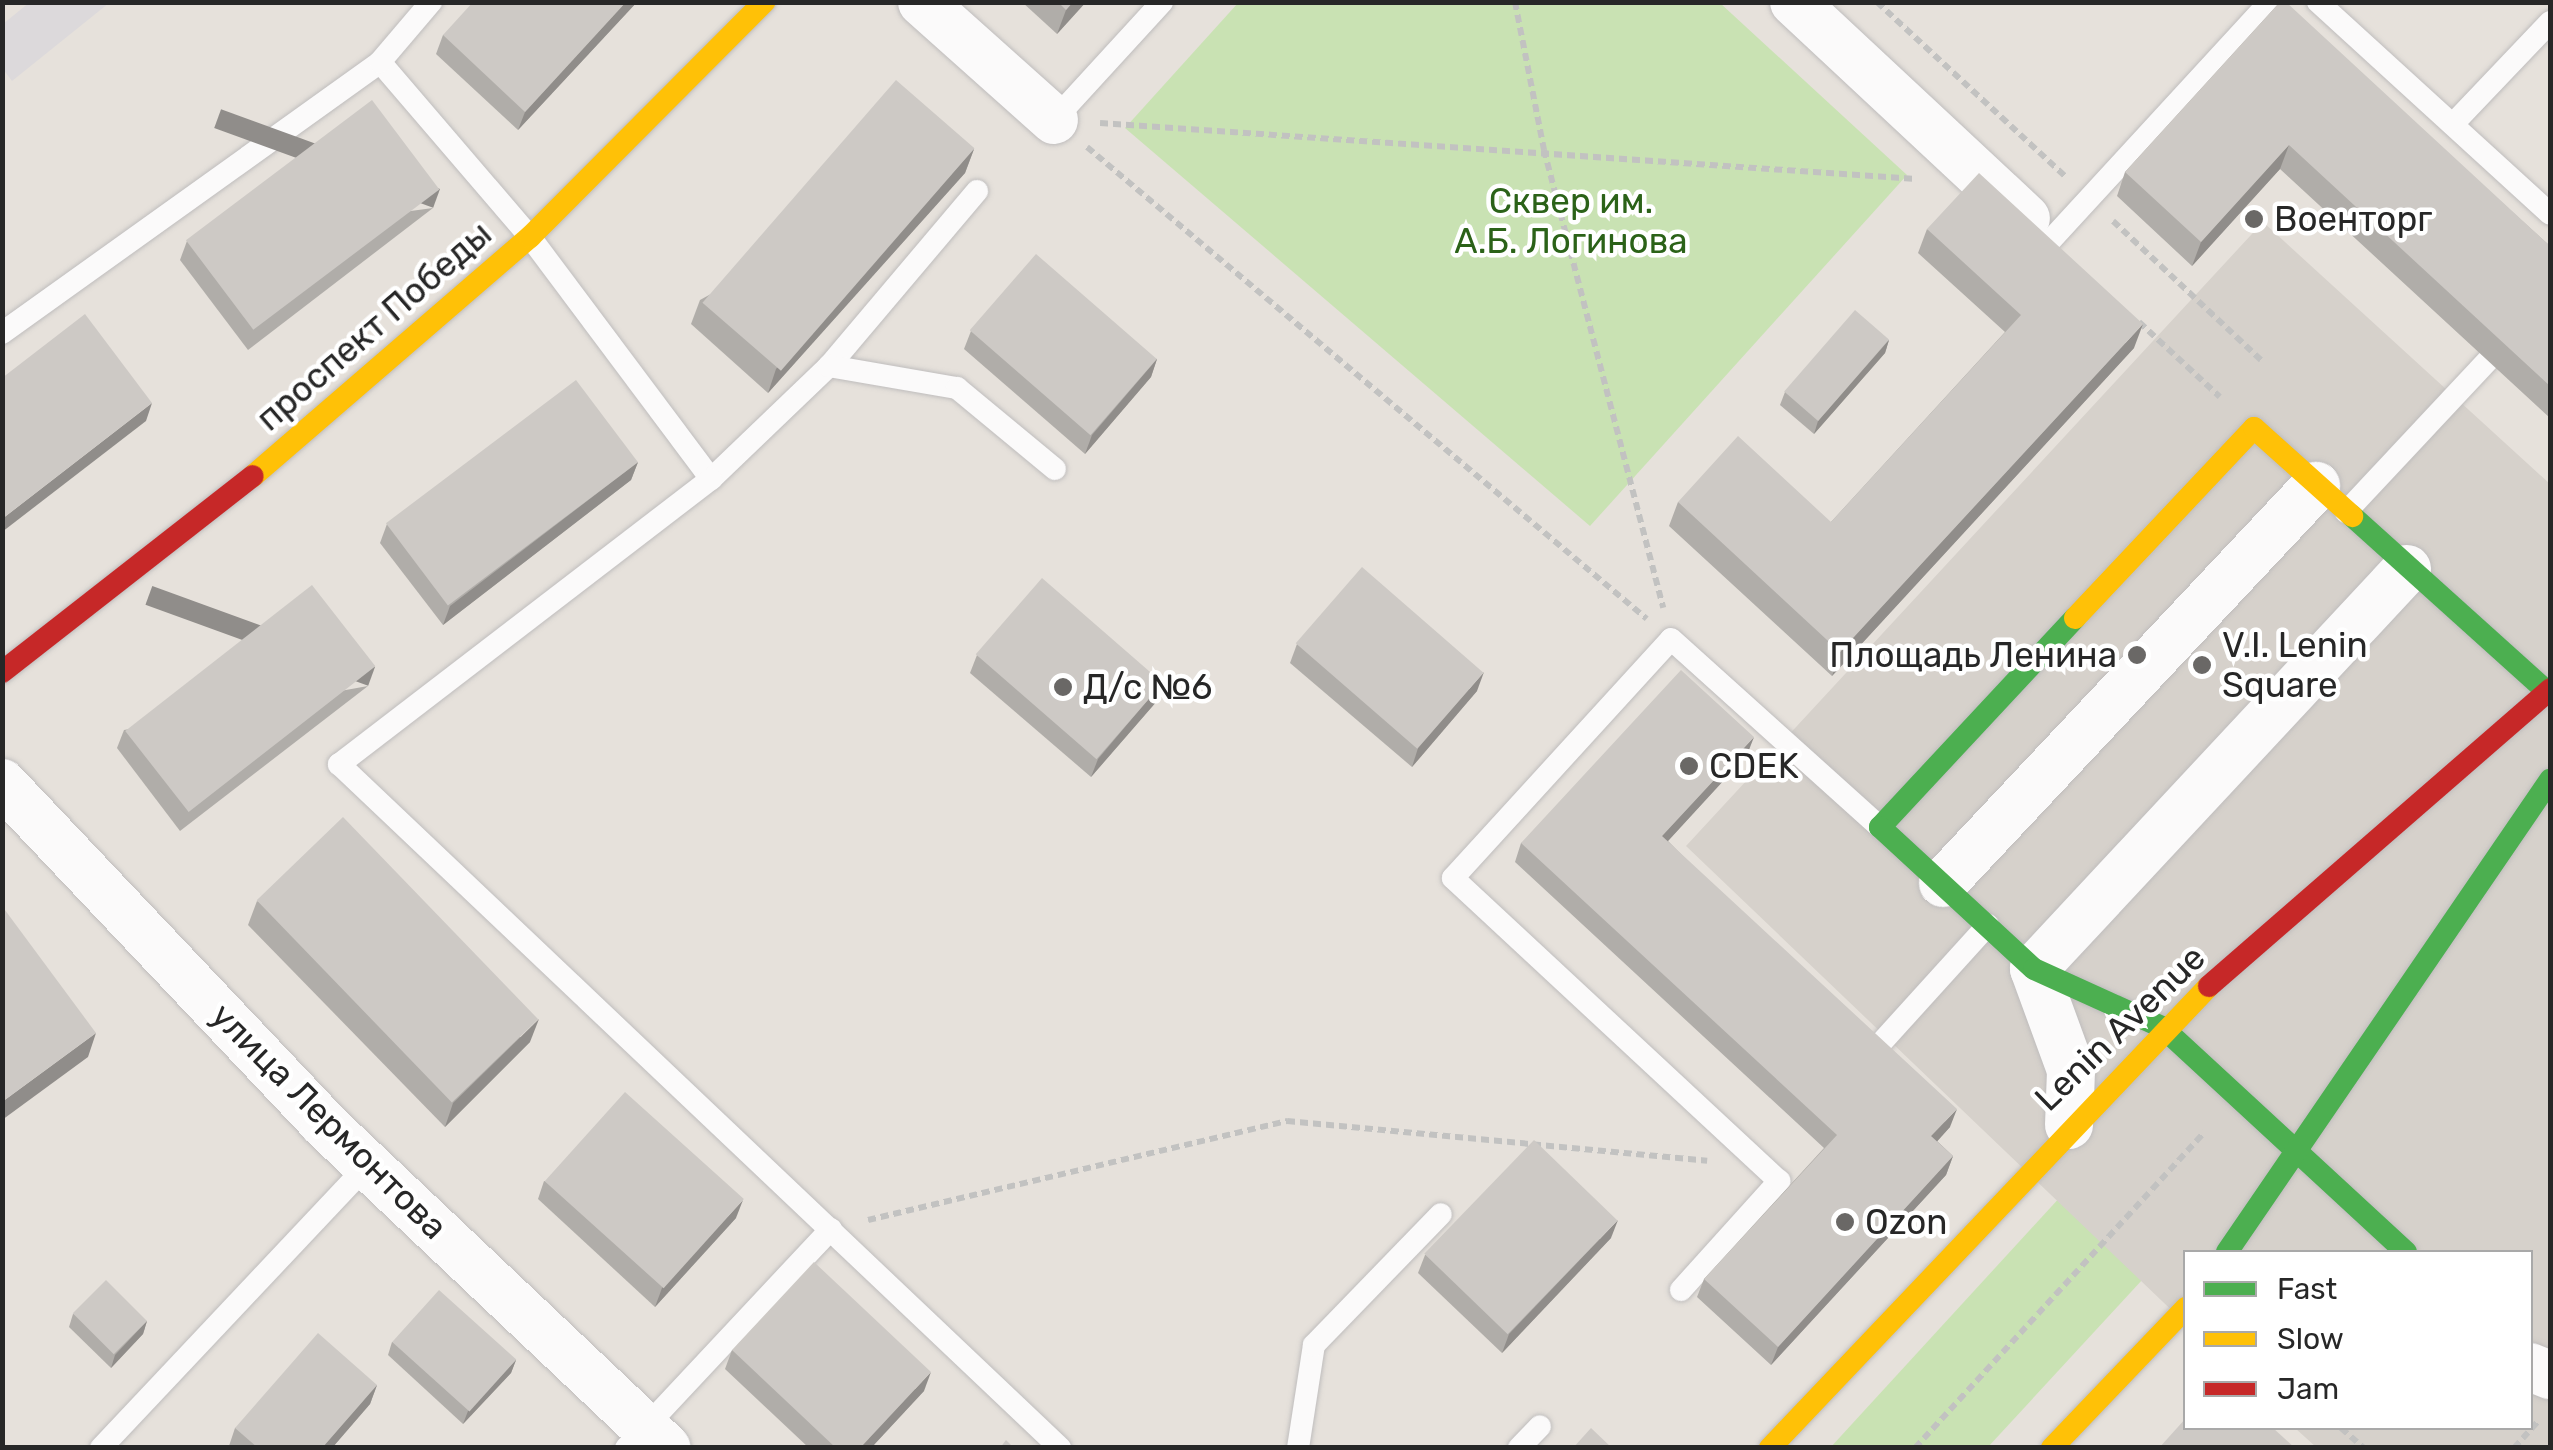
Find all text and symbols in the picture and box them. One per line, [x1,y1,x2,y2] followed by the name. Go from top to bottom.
[1454,180,1688,262] park label: Сквер им. А.Б. Логинова
[2274,198,2432,240] place label: Военторг
[2243,208,2265,230] marker: Военторг
[248,213,500,439] street label: проспект Победы
[2222,624,2368,706] place label: V.I. Lenin Square
[1829,634,2117,676] place label: Площадь Ленина
[2126,644,2148,666] marker: Площадь Ленина
[2191,654,2213,676] marker: V.I. Lenin Square
[1083,666,1212,708] place label: Д/с №6
[1052,676,1074,698] marker: Д/с №6
[1709,745,1799,787] place label: CDEK
[1678,755,1700,777] marker: CDEK
[2026,936,2214,1120] street label: Lenin Avenue
[202,994,456,1248] street label: улица Лермонтова
[1865,1201,1948,1243] place label: Ozon
[1834,1211,1856,1233] marker: Ozon
[2183,1250,2533,1430] legend
[2277,1271,2337,1307] text: Fast
[2277,1321,2344,1357] text: Slow
[2277,1371,2339,1407] text: Jam

